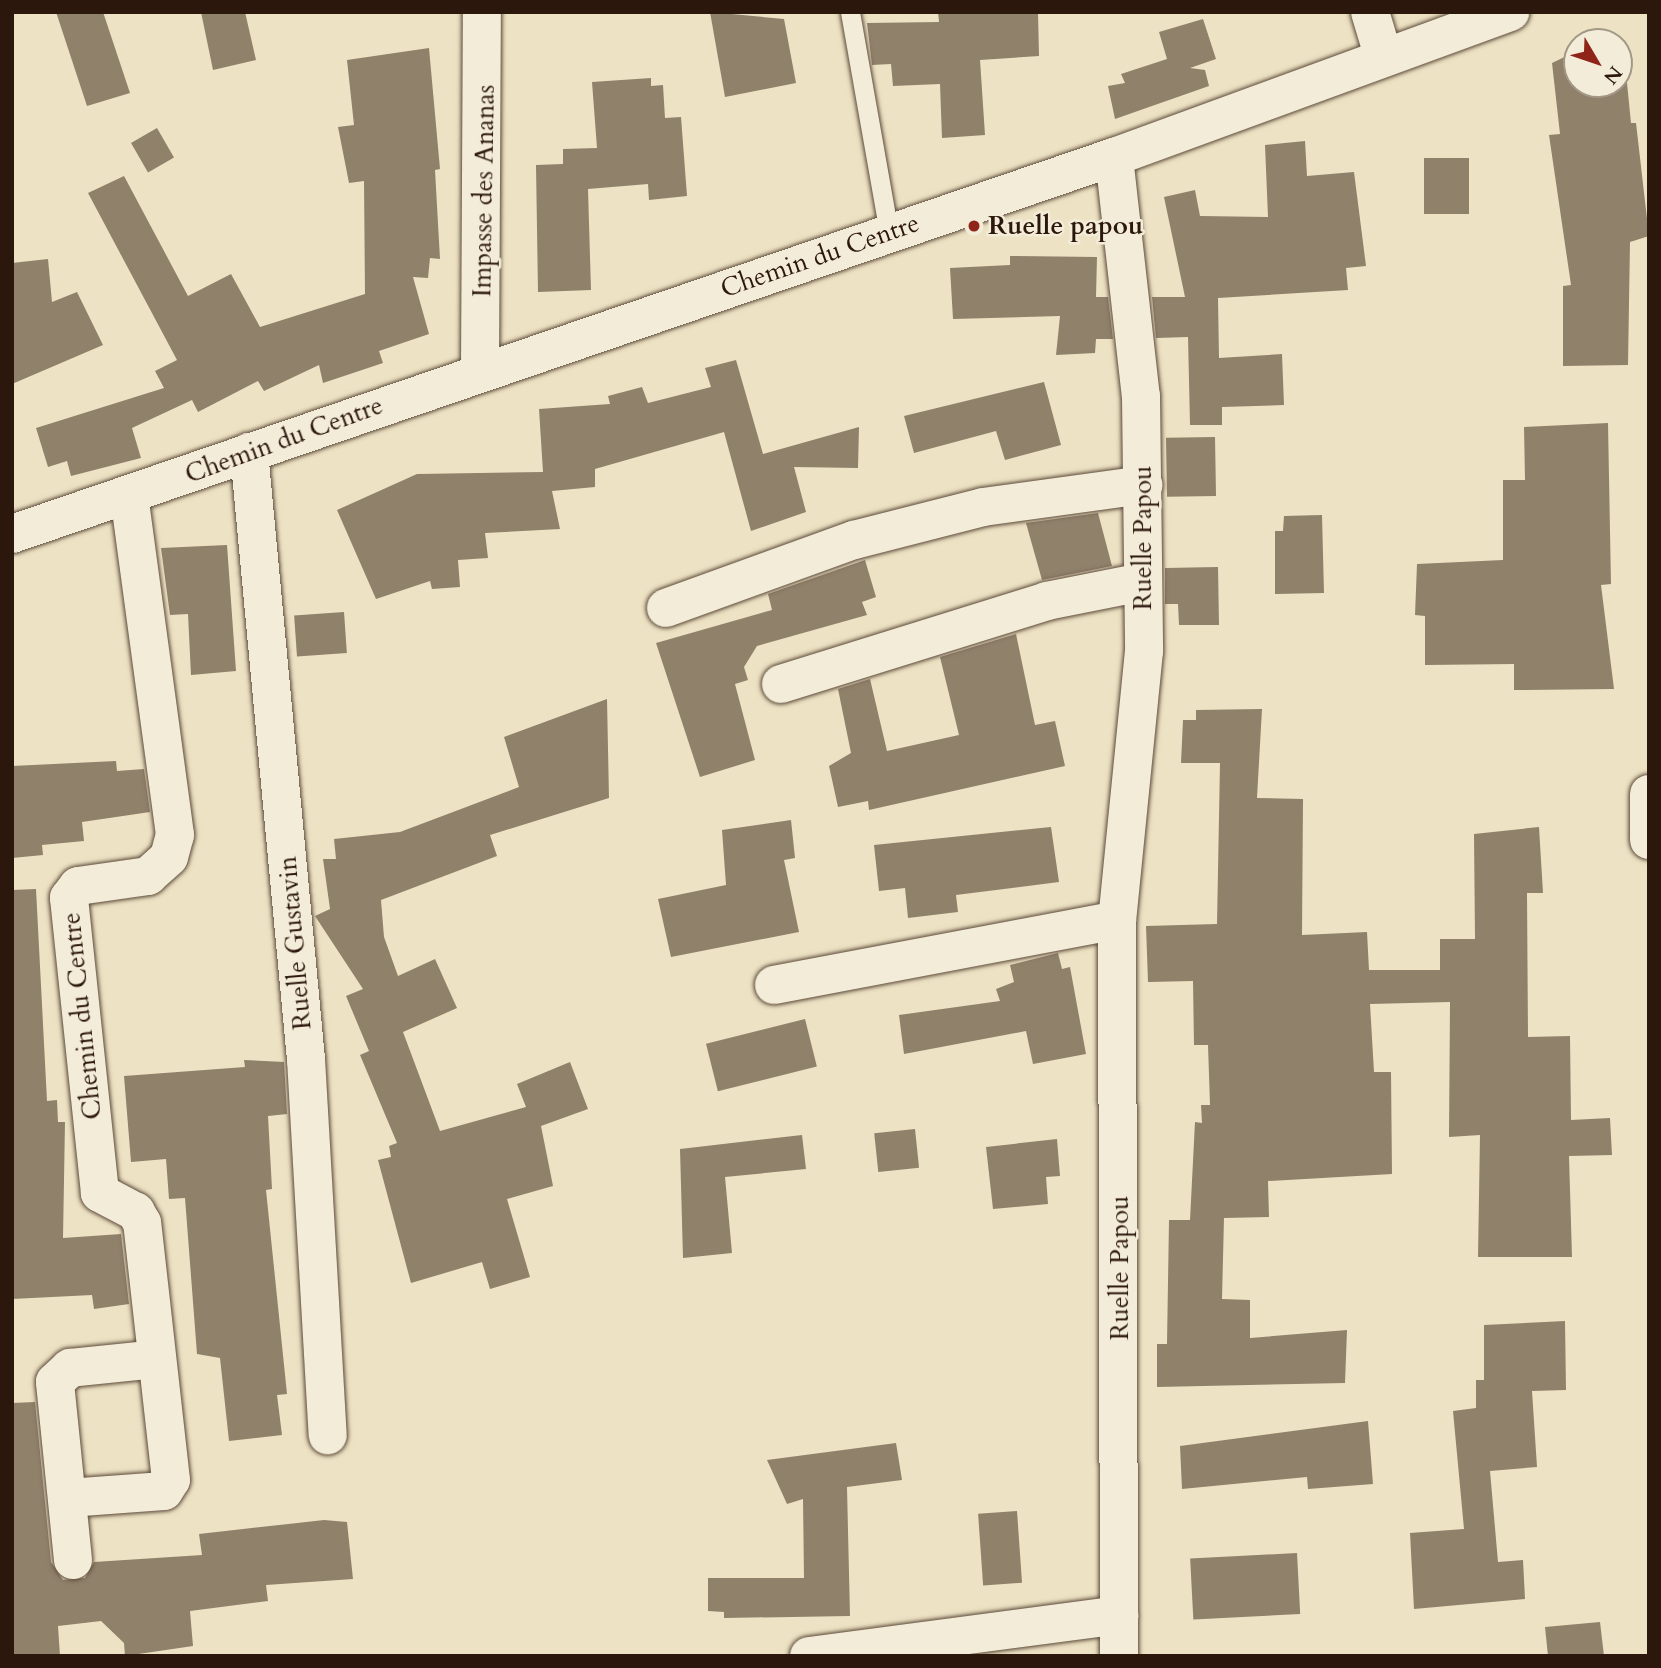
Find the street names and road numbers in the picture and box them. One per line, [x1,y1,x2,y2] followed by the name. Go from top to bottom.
[467,84,501,298] street label: Impasse des Ananas
[717,207,923,305] street label: Chemin du Centre
[181,390,387,490] street label: Chemin du Centre
[1127,466,1159,610] street label: Ruelle Papou
[272,855,318,1031] street label: Ruelle Gustavin
[56,911,108,1121] street label: Chemin du Centre
[1104,1196,1136,1340] street label: Ruelle Papou

